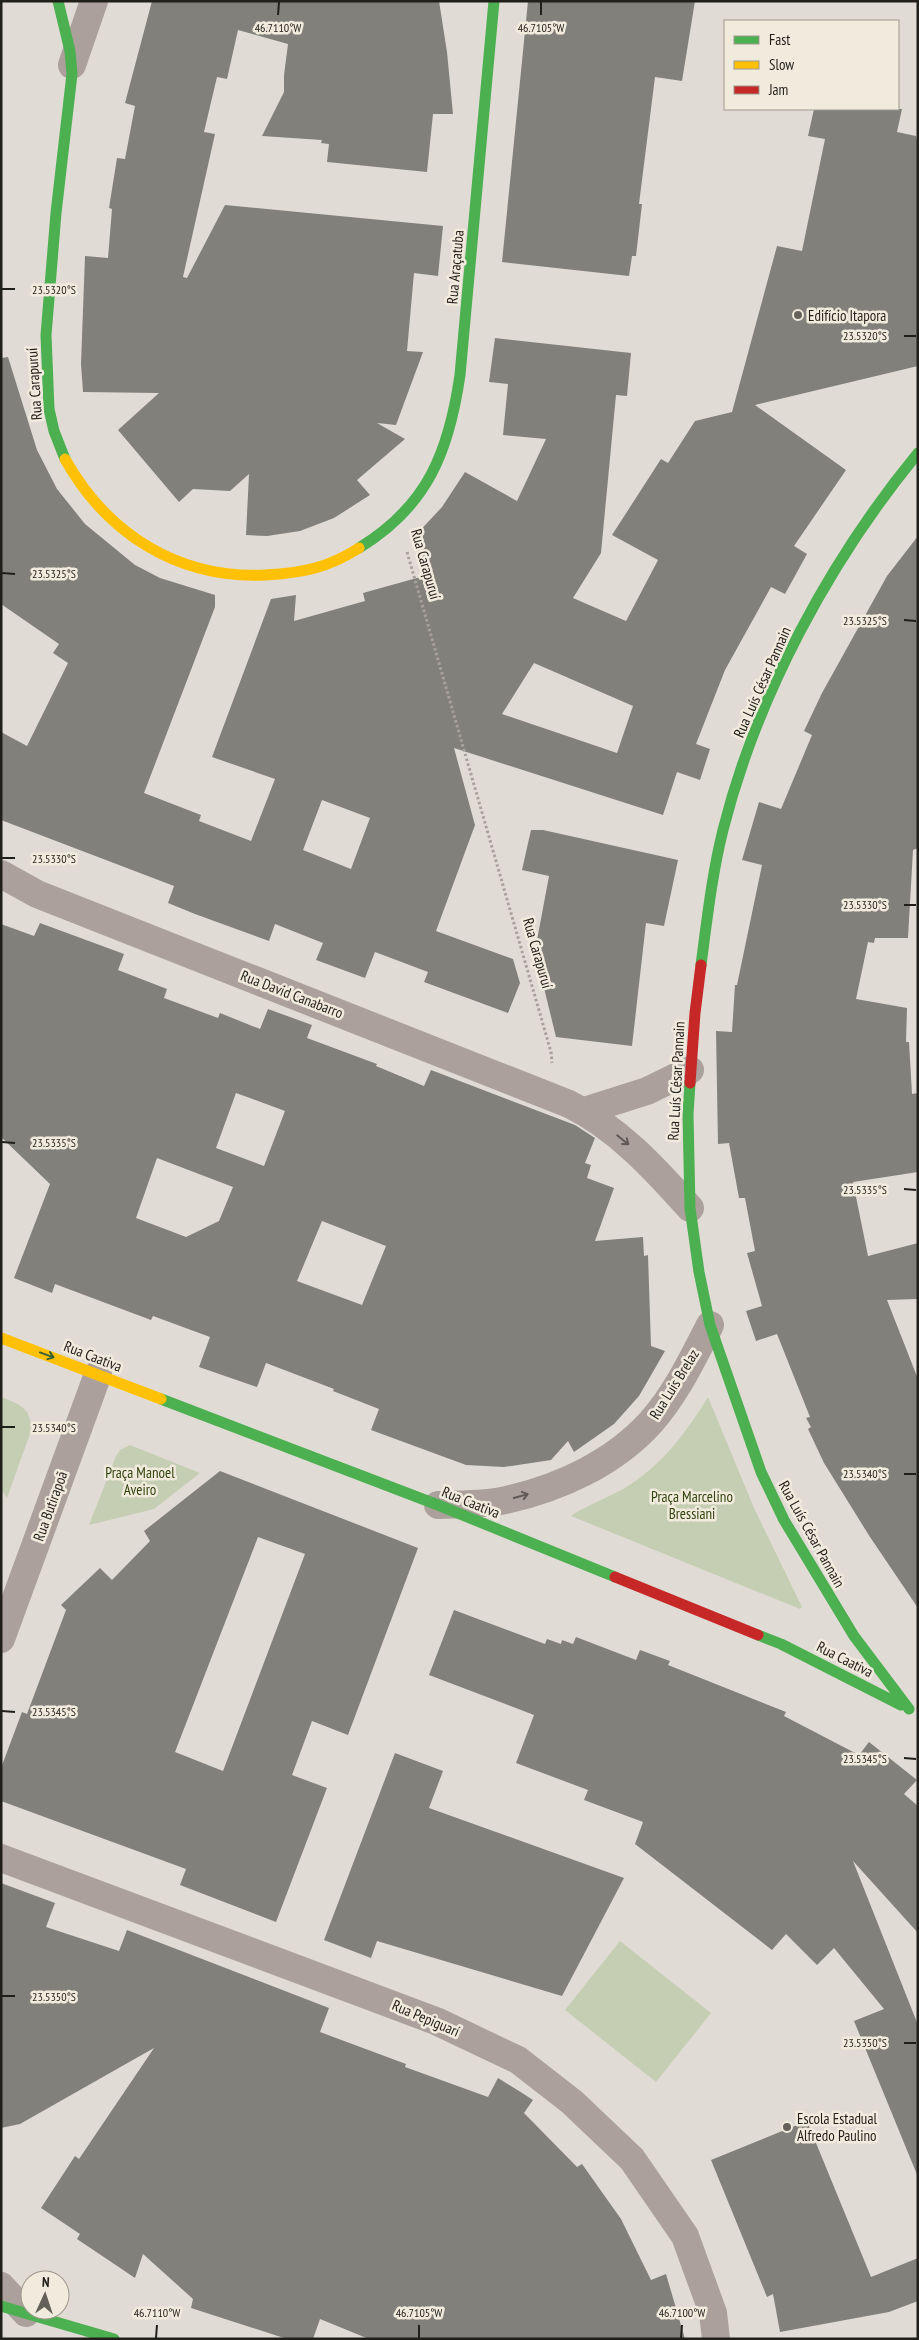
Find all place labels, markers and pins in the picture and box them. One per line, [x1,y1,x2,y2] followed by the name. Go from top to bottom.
[808,306,886,325] place label: Edifício Itapora
[792,309,804,321] marker: Edifício Itapora
[797,2109,877,2145] place label: Escola Estadual Alfredo Paulino
[781,2121,793,2133] marker: Escola Estadual Alfredo Paulino

